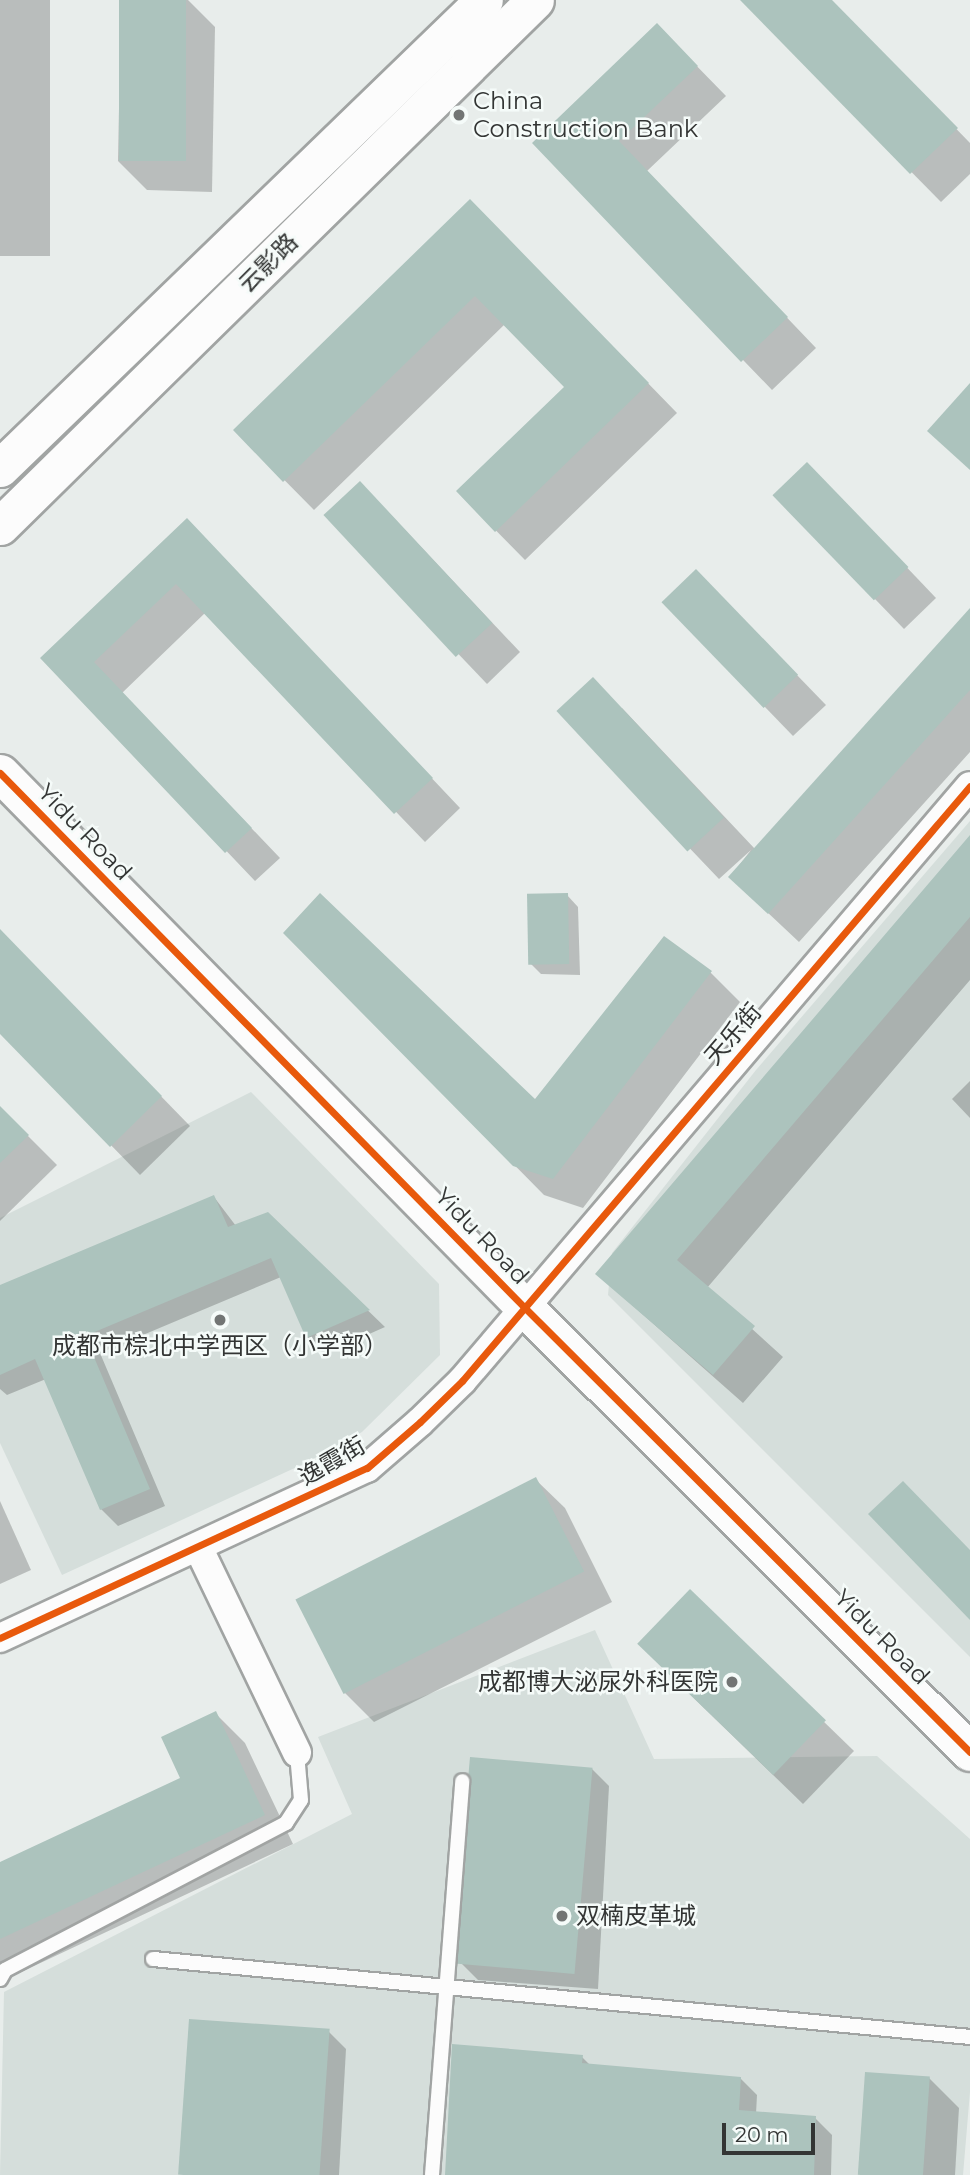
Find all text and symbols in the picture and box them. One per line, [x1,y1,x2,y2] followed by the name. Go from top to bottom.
[473,87,698,143] place label: China Construction Bank
[451,107,467,123] marker: China Construction Bank
[232,227,304,299] street label: 云影路
[32,778,138,886] street label: Yidu Road
[699,997,767,1071] street label: 天乐街
[429,1182,535,1290] street label: Yidu Road
[212,1312,228,1328] marker: 成都市棕北中学西区（小学部）
[52,1332,388,1360] place label: 成都市棕北中学西区（小学部）
[294,1431,370,1491] street label: 逸霞街
[828,1583,936,1691] street label: Yidu Road
[478,1668,718,1696] place label: 成都博大泌尿外科医院
[724,1674,740,1690] marker: 成都博大泌尿外科医院
[576,1902,696,1930] place label: 双楠皮革城
[554,1908,570,1924] marker: 双楠皮革城
[725,2108,818,2152] scale bar
[735,2122,789,2147] text: 20 m

